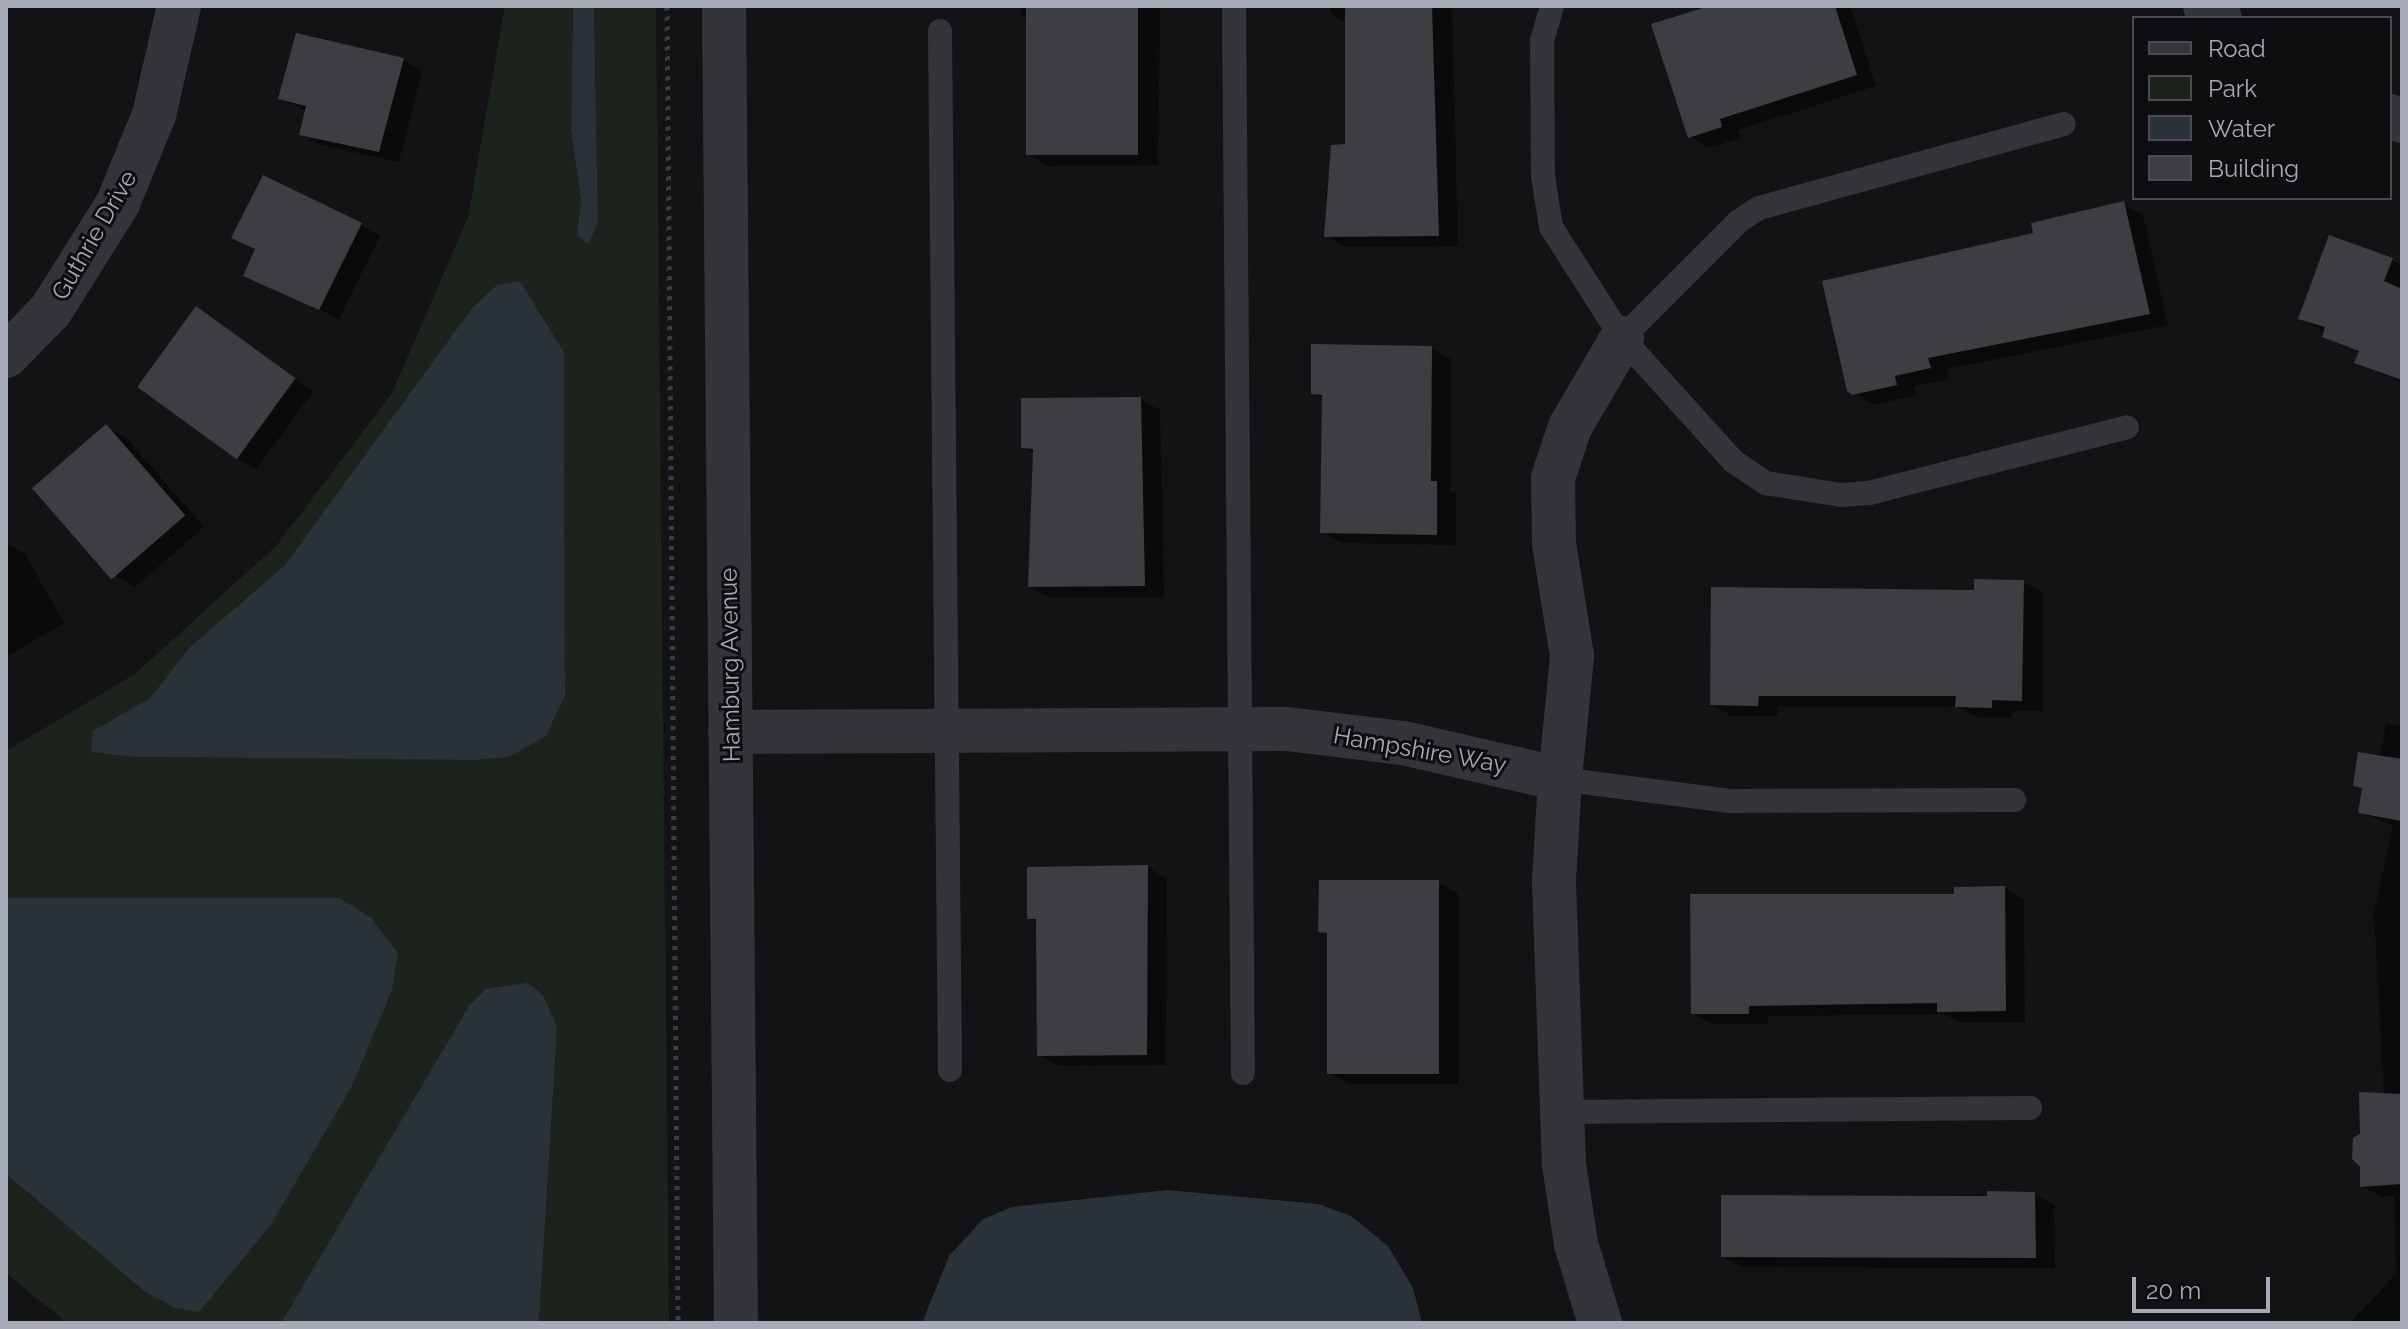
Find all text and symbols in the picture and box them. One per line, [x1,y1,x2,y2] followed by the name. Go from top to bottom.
[2132,16,2392,200] legend
[2208,34,2266,63] text: Road
[2208,74,2257,103] text: Park
[2208,114,2275,143] text: Water
[2208,154,2299,183] text: Building
[45,165,143,305] street label: Guthrie Drive
[714,567,746,763] street label: Hamburg Avenue
[1331,721,1509,779] street label: Hampshire Way
[2136,1261,2274,1311] scale bar
[2146,1276,2201,1305] text: 20 m

